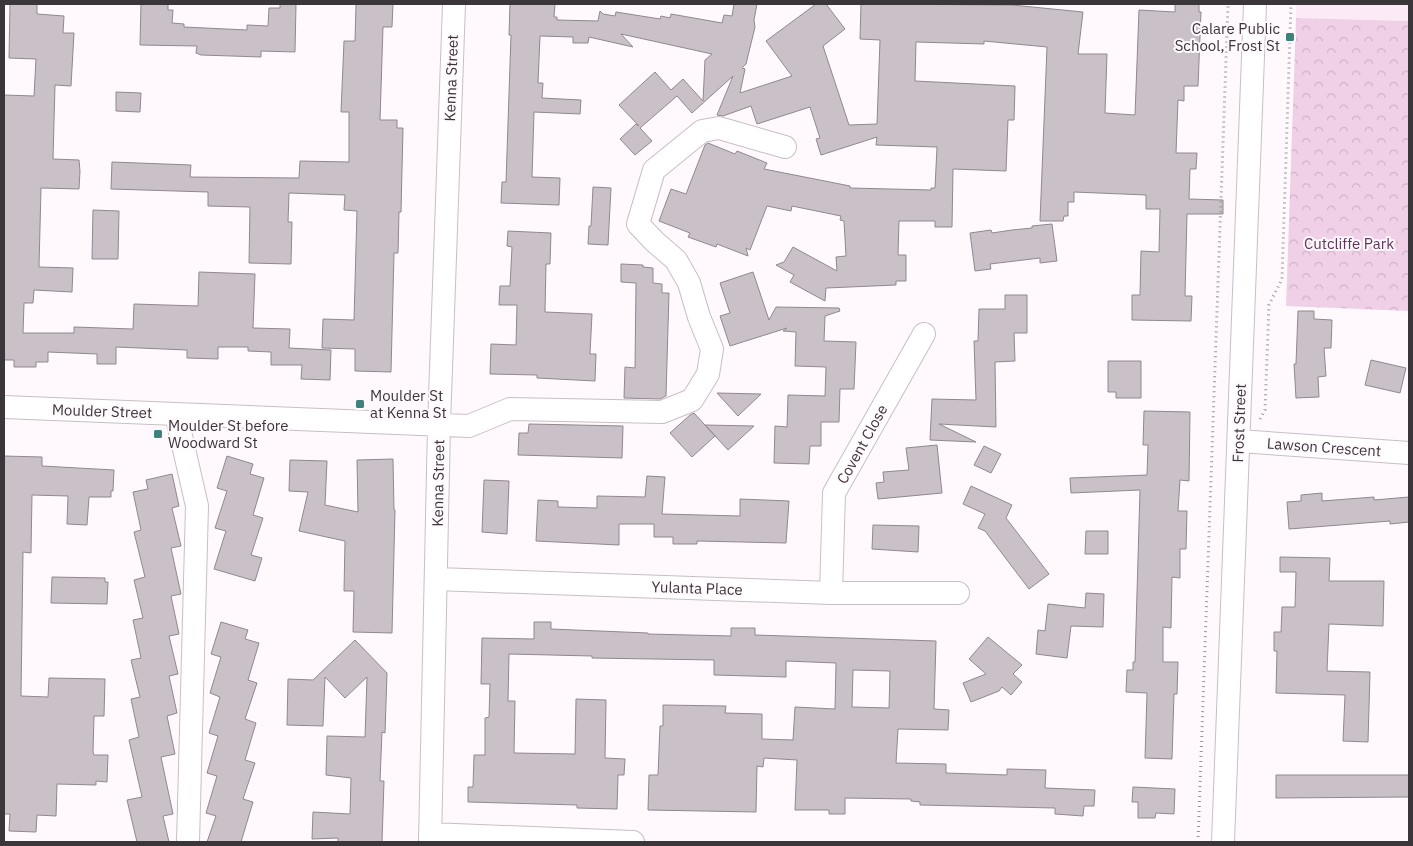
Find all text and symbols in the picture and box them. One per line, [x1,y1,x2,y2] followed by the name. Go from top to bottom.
[1175,19,1280,55] place label: Calare Public School, Frost St
[1284,31,1296,43] marker: Calare Public School, Frost St
[440,34,462,122] street label: Kenna Street
[1304,234,1394,253] park label: Cutcliffe Park
[1228,383,1250,463] street label: Frost Street
[370,386,447,422] place label: Moulder St at Kenna St
[354,398,366,410] marker: Moulder St at Kenna St
[52,400,152,422] street label: Moulder Street
[832,401,892,487] street label: Covent Close
[168,416,288,452] place label: Moulder St before Woodward St
[152,428,164,440] marker: Moulder St before Woodward St
[1266,434,1382,460] street label: Lawson Crescent
[428,439,448,527] street label: Kenna Street
[651,577,743,599] street label: Yulanta Place

